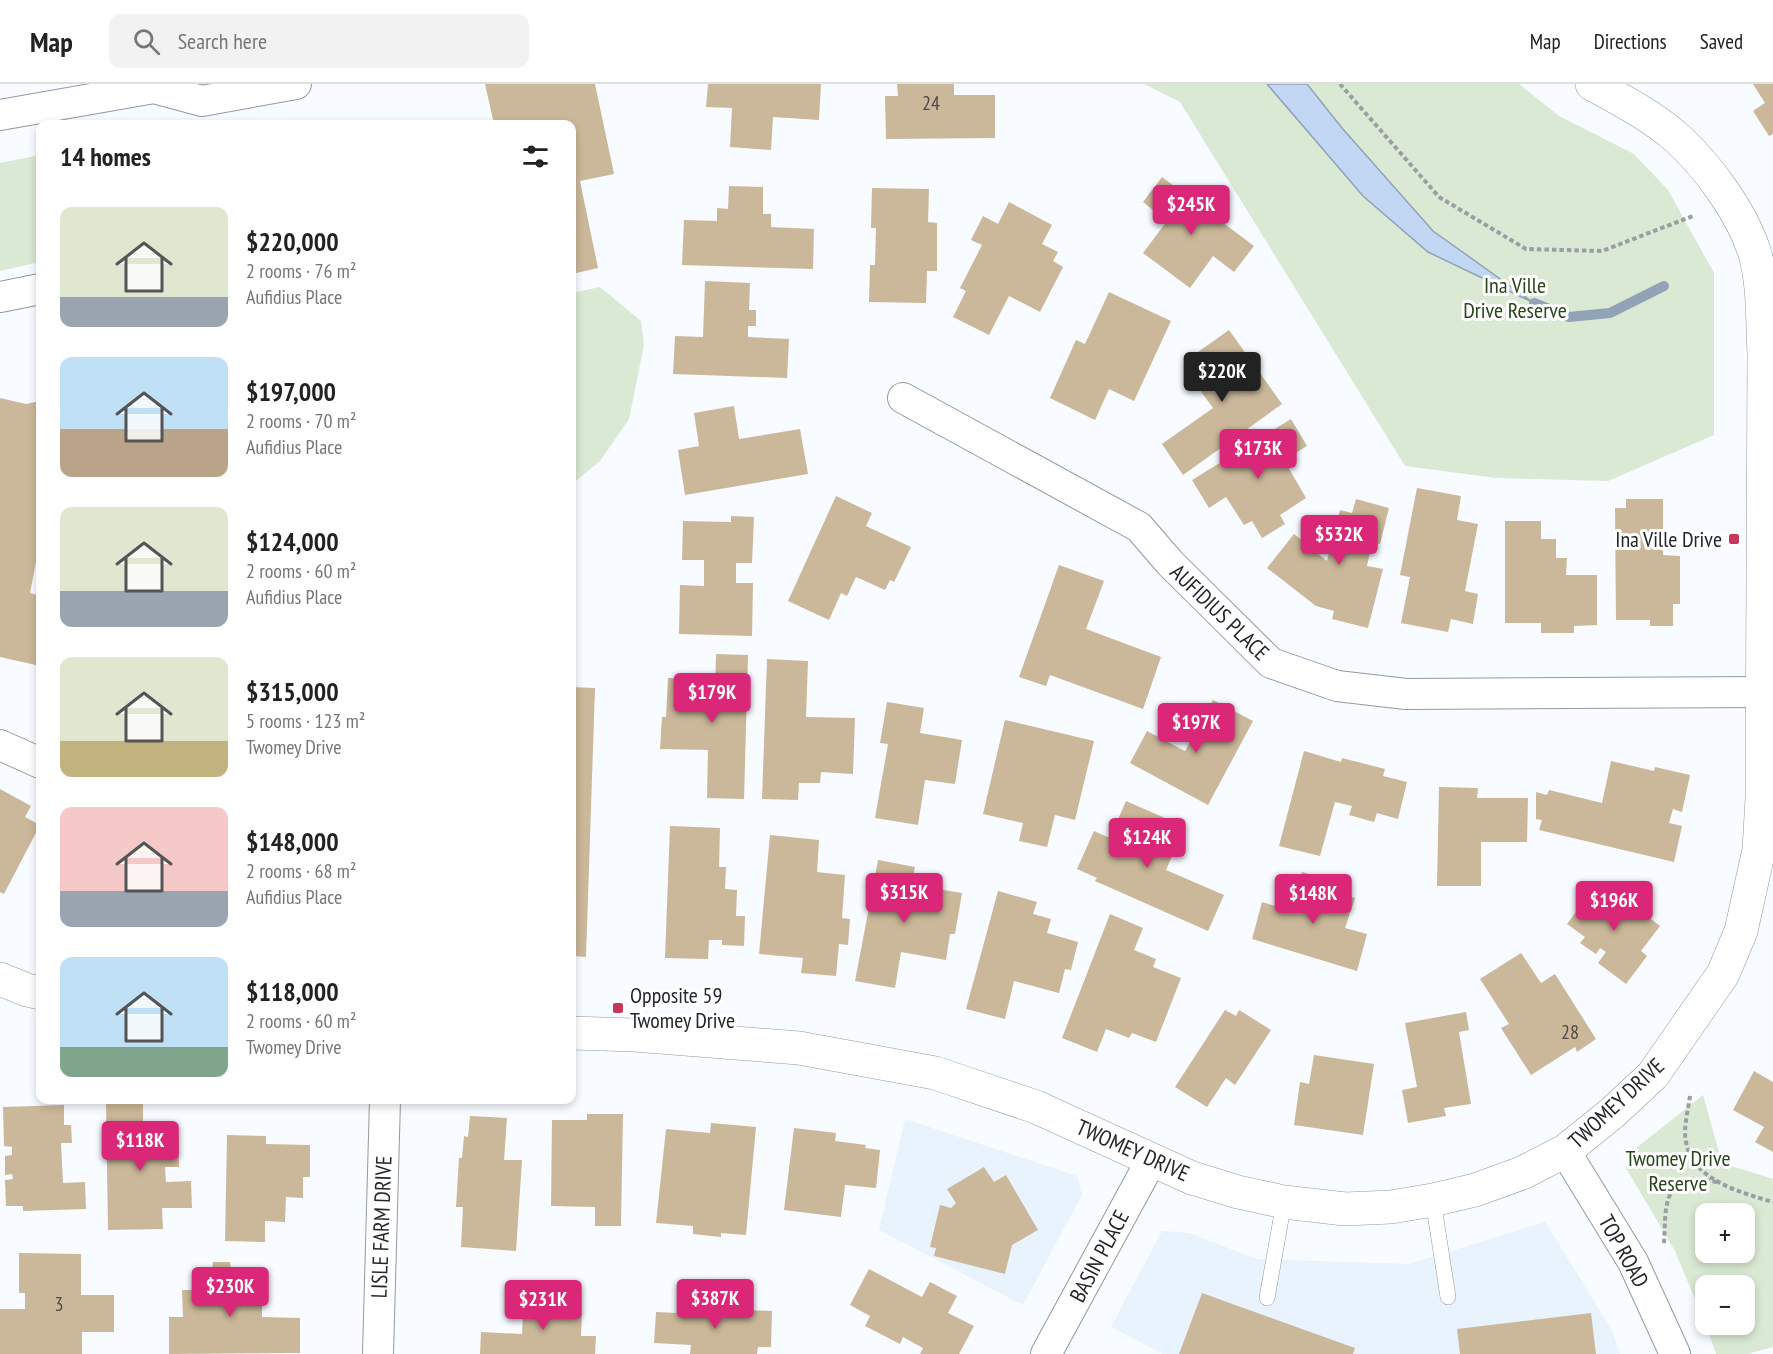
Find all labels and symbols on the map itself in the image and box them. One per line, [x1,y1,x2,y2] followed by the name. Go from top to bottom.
[922,90,940,116] house number: 24
[1149,185,1233,236] pin: $245K
[1463,271,1567,324] park label: Ina Ville Drive Reserve
[1180,352,1264,403] pin: $220K
[1216,429,1300,480] pin: $173K
[1297,515,1381,566] pin: $532K
[1615,525,1722,553] place label: Ina Ville Drive
[1727,532,1741,546] marker: Ina Ville Drive
[1165,558,1275,666] street label: AUFIDIUS PLACE
[670,673,754,724] pin: $179K
[1154,703,1238,754] pin: $197K
[1105,818,1189,869] pin: $124K
[862,873,946,924] pin: $315K
[1271,874,1355,925] pin: $148K
[1572,881,1656,932] pin: $196K
[630,981,735,1034] place label: Opposite 59 Twomey Drive
[611,1001,625,1015] marker: Opposite 59 Twomey Drive
[1561,1019,1579,1045] house number: 28
[1562,1052,1670,1154] street label: TWOMEY DRIVE
[1072,1113,1194,1187] street label: TWOMEY DRIVE
[98,1121,182,1172] pin: $118K
[1625,1144,1731,1197] park label: Twomey Drive Reserve
[365,1155,397,1299] street label: LISLE FARM DRIVE
[1063,1205,1135,1307] street label: BASIN PLACE
[1593,1210,1655,1292] street label: TOP ROAD
[188,1267,272,1318] pin: $230K
[673,1279,757,1330] pin: $387K
[501,1280,585,1331] pin: $231K
[55,1291,64,1317] house number: 3

